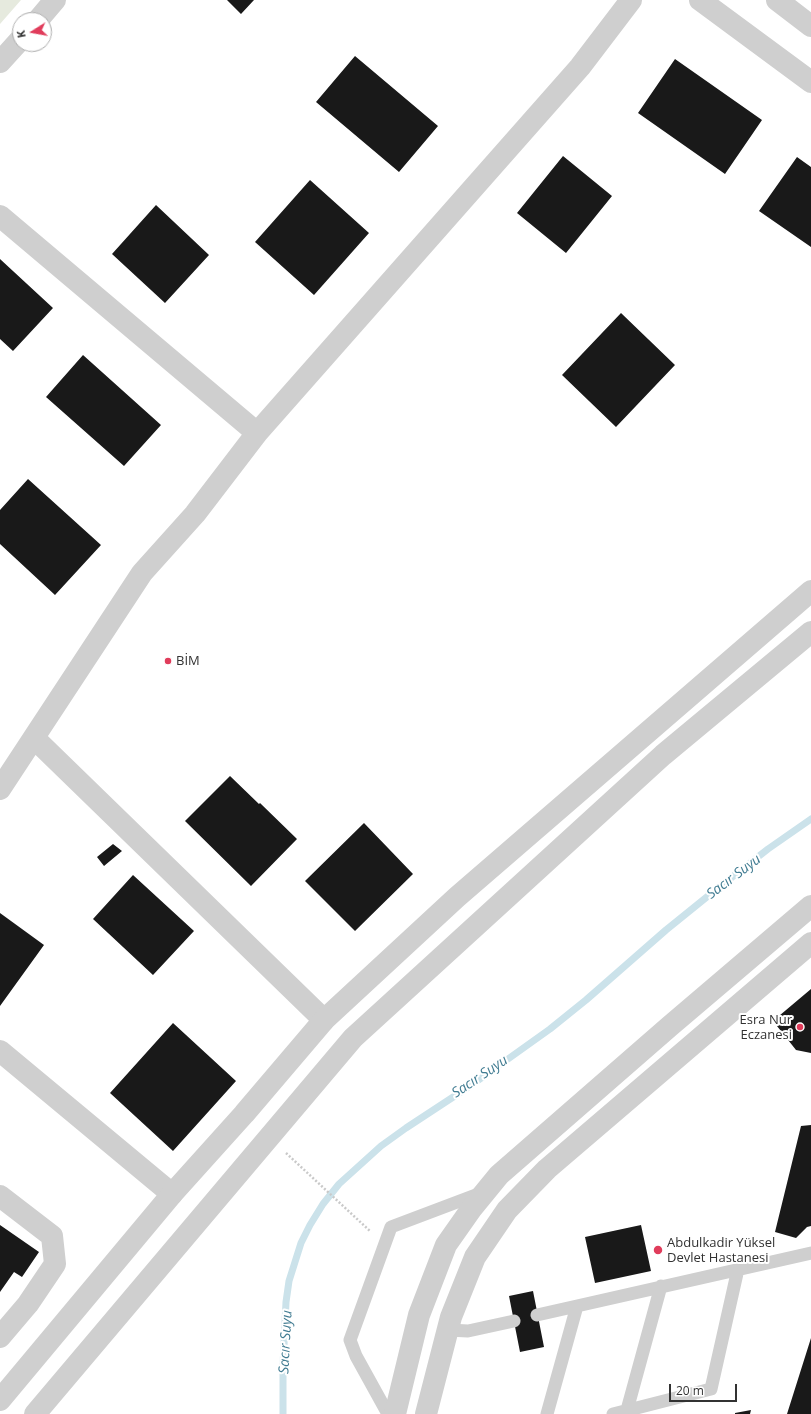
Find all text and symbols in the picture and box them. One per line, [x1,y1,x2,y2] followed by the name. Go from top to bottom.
[12,12,52,52] north arrow
[13,29,29,39] text: K
[176,653,200,669] place label: BİM
[163,656,173,666] marker: BİM
[704,851,764,903] water label: Sacır Suyu
[740,1012,792,1043] place label: Esra Nur Eczanesi
[795,1022,805,1032] marker: Esra Nur Eczanesi
[449,1052,511,1102] water label: Sacır Suyu
[667,1235,775,1266] place label: Abdulkadir Yüksel Devlet Hastanesi
[652,1244,664,1256] marker: Abdulkadir Yüksel Devlet Hastanesi
[276,1310,296,1374] water label: Sacır Suyu
[671,1376,739,1402] scale bar
[676,1382,704,1399] text: 20 m

